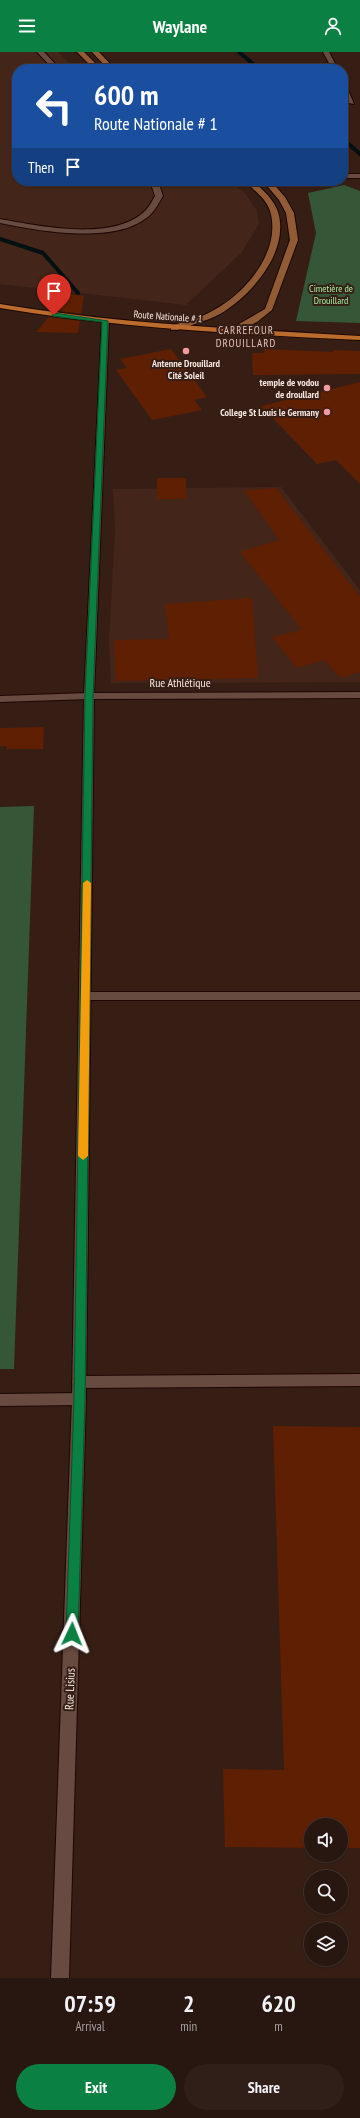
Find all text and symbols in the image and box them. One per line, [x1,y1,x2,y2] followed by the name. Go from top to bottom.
[16,15,38,37] icon: menu
[153,15,207,38] text: Waylane
[322,15,344,37] icon: person
[94,76,158,113] text: 600 m
[28,80,80,132] icon: left
[94,112,218,135] text: Route Nationale # 1
[62,156,84,178] icon: arrive
[28,158,54,177] text: Then
[37,274,71,315] pin
[43,280,65,302] icon: arrive
[309,282,353,307] park label: Cimetière de Drouillard
[133,308,203,325] street label: Route Nationale # 1
[216,323,276,350] district label: CARREFOUR DROUILLARD
[181,346,191,356] marker: Antenne Drouillard Cité Soleil
[151,357,220,382] place label: Antenne Drouillard Cité Soleil
[260,376,320,401] place label: temple de vodou de droullard
[322,383,332,393] marker: temple de vodou de droullard
[220,406,320,419] place label: College St Louis le Germany
[322,407,332,417] marker: College St Louis le Germany
[149,675,211,690] street label: Rue Athlétique
[51,1613,93,1655] position arrow
[61,1668,78,1710] street label: Rue Lisius
[304,1818,348,1966] map controls
[304,1818,348,1862] button: sound
[304,1870,348,1914] button: search
[304,1922,348,1966] button: layers
[64,1988,116,2019] text: 07:59
[183,1988,194,2019] text: 2
[261,1988,296,2019] text: 620
[75,2018,105,2035] text: Arrival
[180,2018,197,2035] text: min
[274,2018,283,2035] text: m
[16,2064,176,2110] button: Exit
[184,2064,344,2110] button: Share

